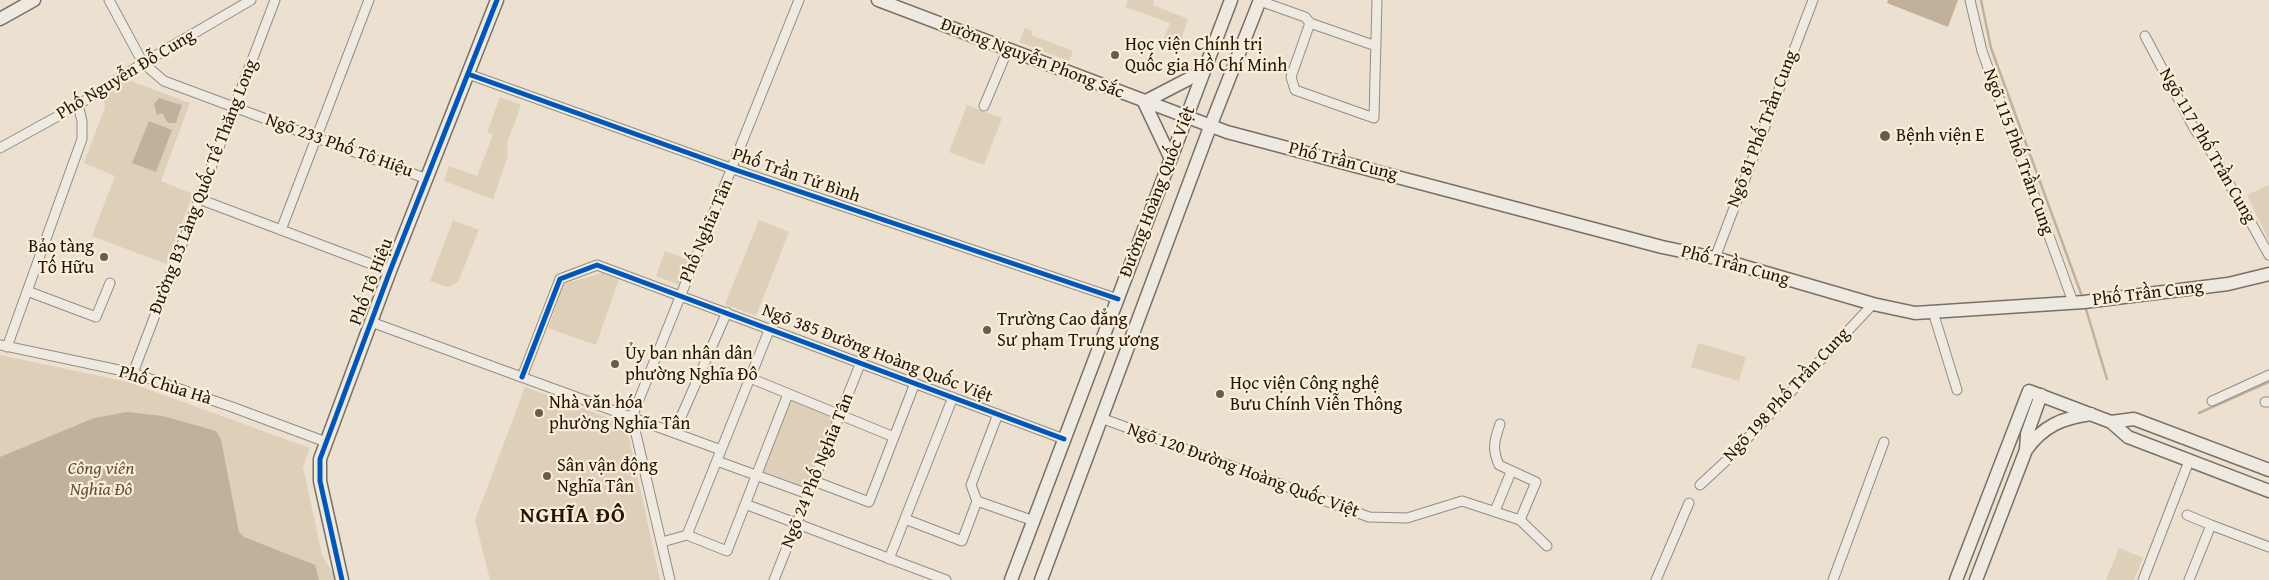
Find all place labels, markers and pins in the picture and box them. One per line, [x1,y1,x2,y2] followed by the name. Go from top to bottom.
[1125,34,1287,76] place label: Học viện Chính trị Quốc gia Hồ Chí Minh
[1109,49,1121,61] marker: Học viện Chính trị Quốc gia Hồ Chí Minh
[1896,125,1984,147] place label: Bệnh viện E
[1878,129,1892,143] marker: Bệnh viện E
[28,236,94,278] place label: Bảo tàng Tố Hữu
[98,251,110,263] marker: Bảo tàng Tố Hữu
[997,309,1159,352] place label: Trường Cao đẳng Sư phạm Trung ương
[981,324,993,336] marker: Trường Cao đẳng Sư phạm Trung ương
[625,343,758,386] place label: Ủy ban nhân dân phường Nghĩa Đô
[609,358,621,370] marker: Ủy ban nhân dân phường Nghĩa Đô
[1230,373,1402,416] place label: Học viện Công nghệ Bưu Chính Viễn Thông
[1214,388,1226,400] marker: Học viện Công nghệ Bưu Chính Viễn Thông
[549,392,690,434] place label: Nhà văn hóa phường Nghĩa Tân
[533,407,545,419] marker: Nhà văn hóa phường Nghĩa Tân
[557,455,658,498] place label: Sân vận động Nghĩa Tân
[541,470,553,482] marker: Sân vận động Nghĩa Tân

